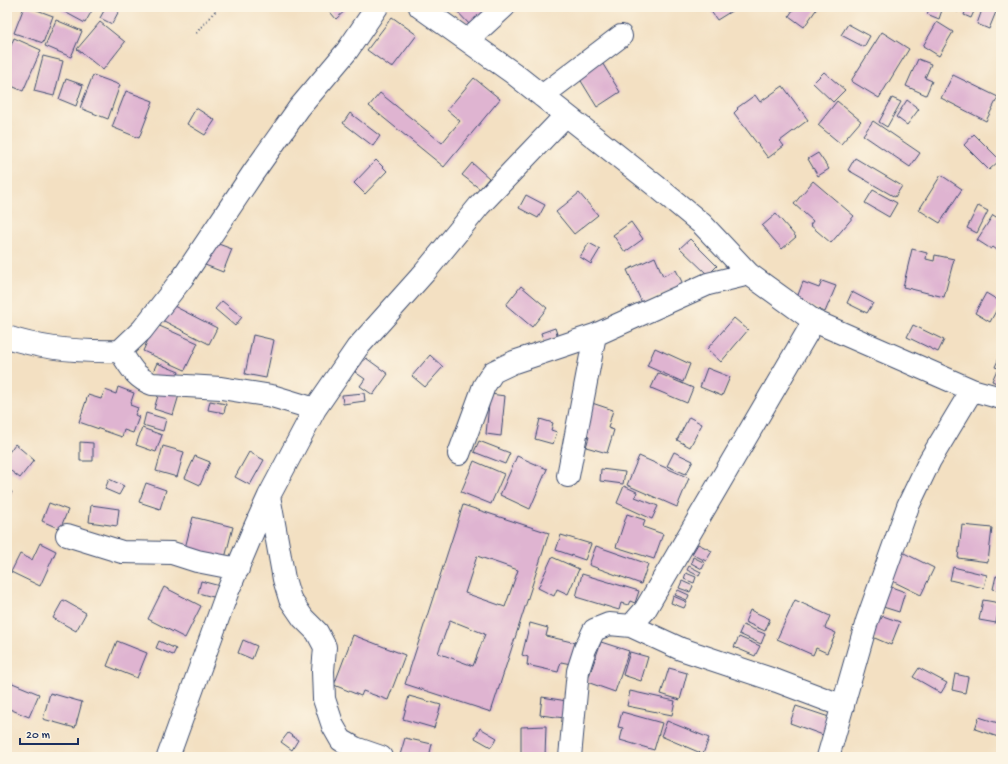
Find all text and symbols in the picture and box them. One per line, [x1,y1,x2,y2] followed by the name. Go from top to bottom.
[20,720,78,746] scale bar
[26,729,51,743] text: 20 m

